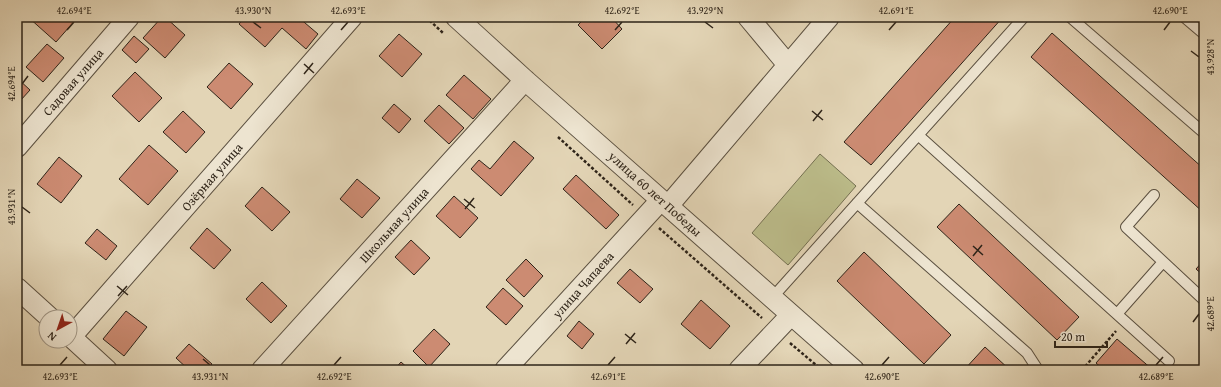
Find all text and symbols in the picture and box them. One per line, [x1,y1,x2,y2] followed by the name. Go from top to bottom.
[56,3,92,18] text: 42.694°E
[235,3,272,18] text: 43.930°N
[330,3,366,18] text: 42.693°E
[604,3,640,18] text: 42.692°E
[687,3,724,18] text: 43.929°N
[878,3,914,18] text: 42.691°E
[1152,3,1188,18] text: 42.690°E
[1203,38,1218,75] text: 43.928°N
[38,43,108,120] street label: Садовая улица
[4,66,19,102] text: 42.694°E
[177,138,248,215] street label: Озёрная улица
[603,146,706,241] street label: улица 60 лет Победы
[355,182,434,267] street label: Школьная улица
[4,188,19,225] text: 43.931°N
[547,247,619,323] street label: улица Чапаева
[1203,296,1218,332] text: 42.689°E
[38,309,78,349] north arrow
[1055,323,1107,349] scale bar
[43,328,60,345] text: N
[1061,328,1085,345] text: 20 m
[42,369,78,384] text: 42.693°E
[192,369,229,384] text: 43.931°N
[316,369,352,384] text: 42.692°E
[590,369,626,384] text: 42.691°E
[864,369,900,384] text: 42.690°E
[1138,369,1174,384] text: 42.689°E

